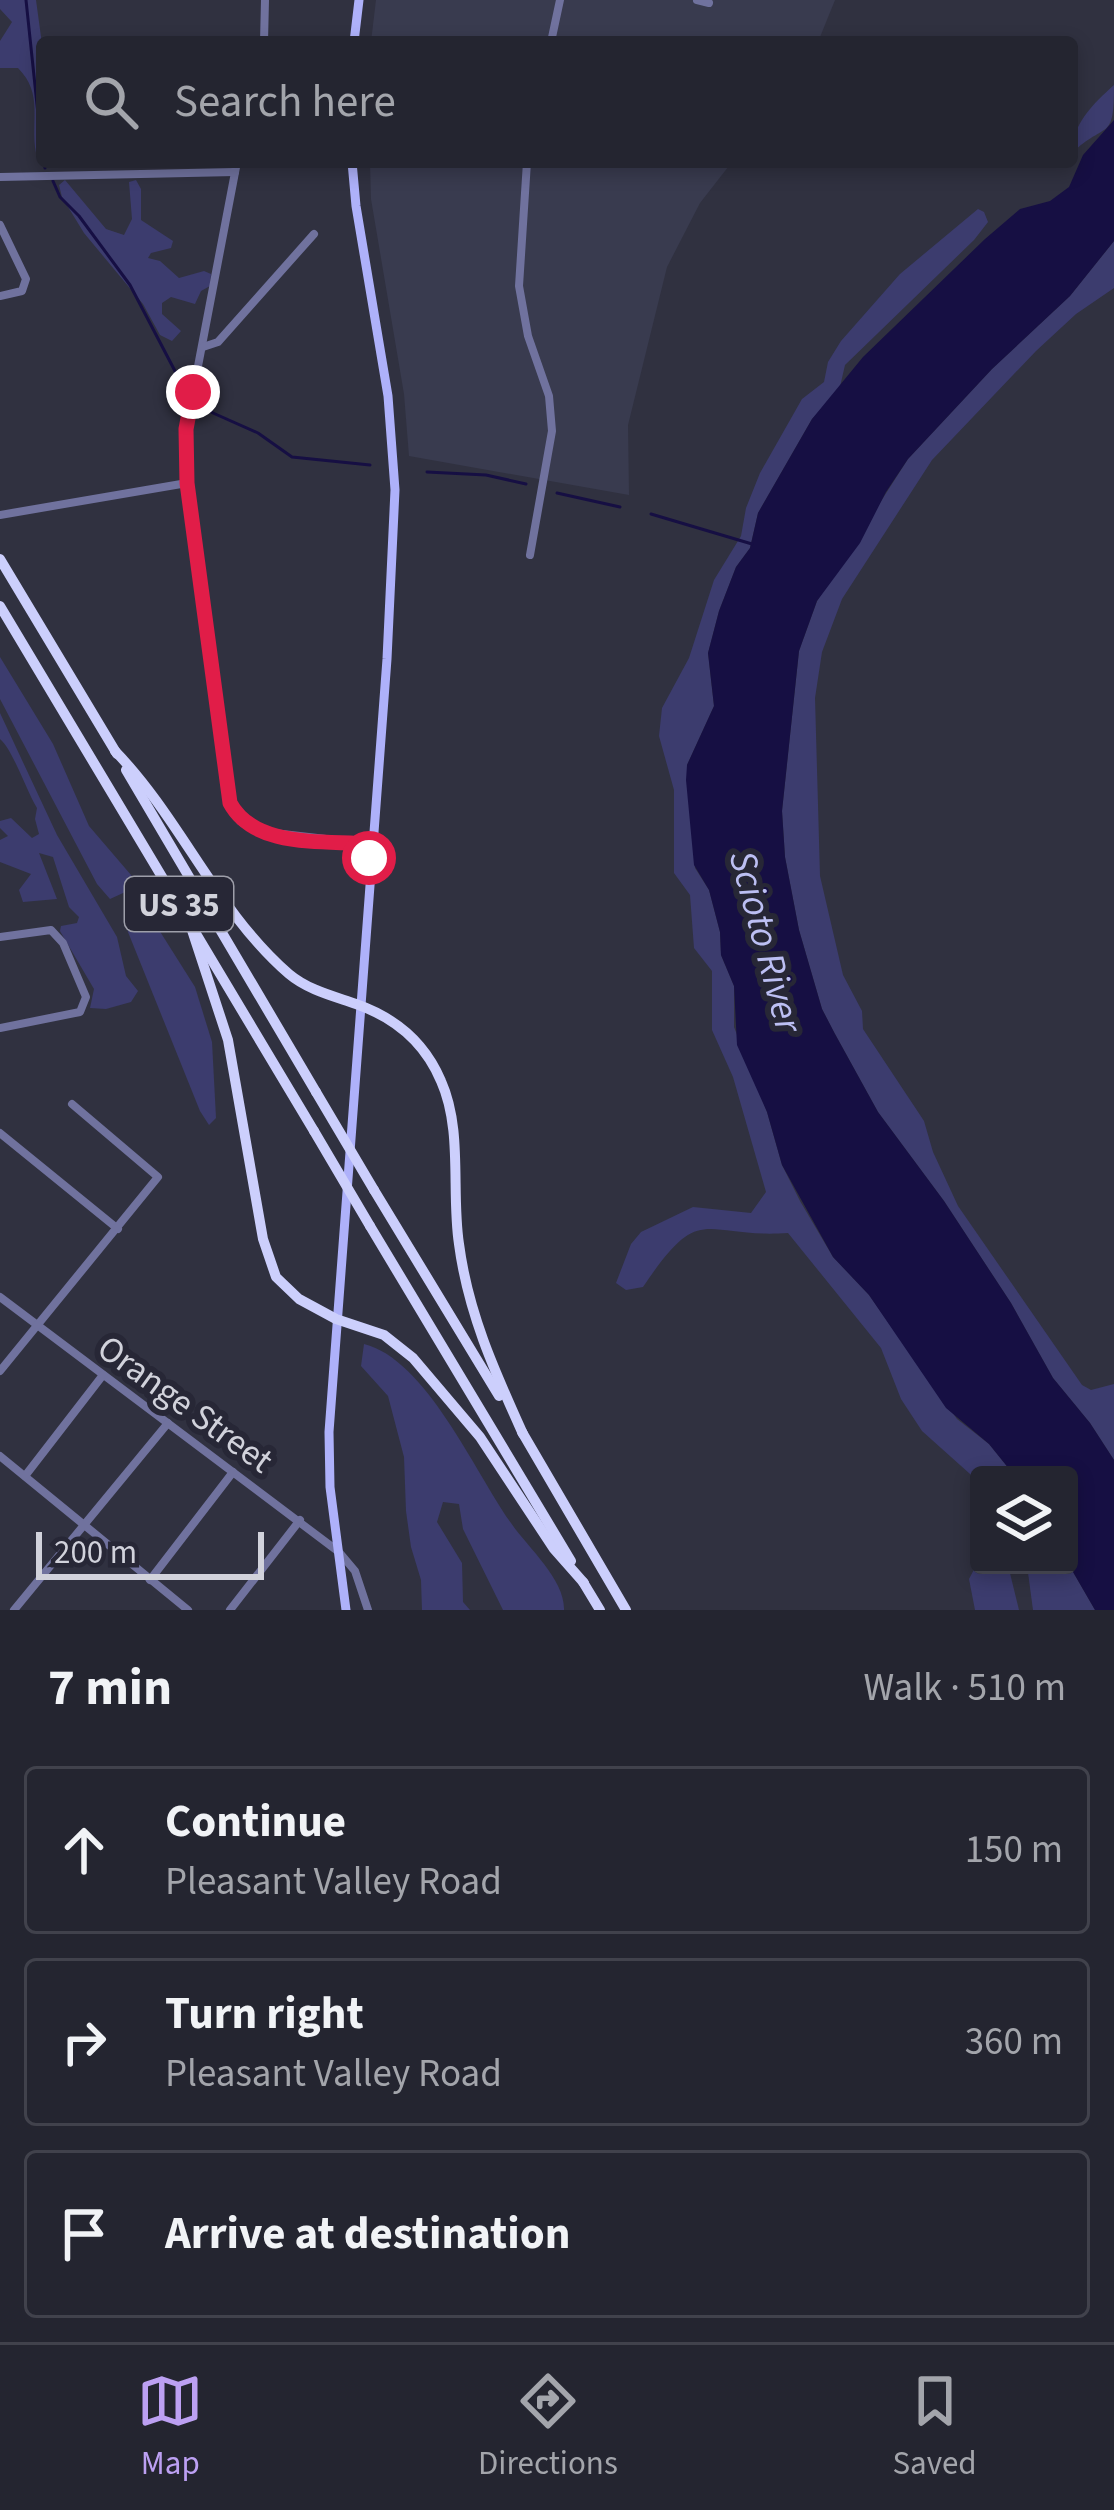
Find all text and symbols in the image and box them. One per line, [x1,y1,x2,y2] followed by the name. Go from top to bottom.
[36,36,1078,168] search box
[78,69,144,135] icon: search
[174,70,396,134] text: Search here
[166,365,220,419] route end
[342,831,396,885] route start
[714,844,817,1040] water label: Scioto River
[125,877,233,931] road number: US 35
[87,1323,284,1485] street label: Orange Street
[970,1466,1078,1574] map controls
[970,1466,1078,1574] button: layers
[36,1526,264,1579] scale bar
[54,1529,137,1576] text: 200 m
[48,1652,172,1724] text: 7 min
[863,1660,1066,1716] text: Walk · 510 m
[165,1790,346,1854] text: Continue
[51,1817,117,1883] icon: ahead
[965,1822,1063,1878] text: 150 m
[165,1854,502,1910] text: Pleasant Valley Road
[165,1982,364,2046] text: Turn right
[51,2009,117,2075] icon: right
[965,2014,1063,2070] text: 360 m
[165,2046,502,2102] text: Pleasant Valley Road
[51,2201,117,2267] icon: arrive
[165,2202,570,2266] text: Arrive at destination
[137,2368,203,2487] tab: Map
[478,2368,618,2487] tab: Directions
[892,2368,977,2487] tab: Saved

